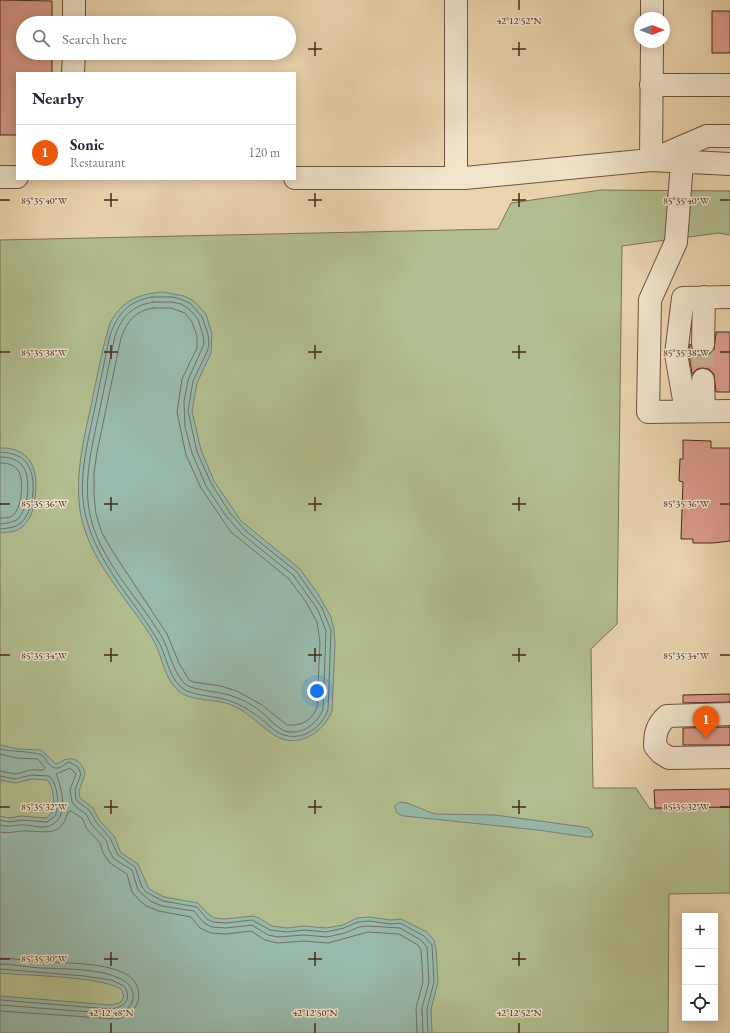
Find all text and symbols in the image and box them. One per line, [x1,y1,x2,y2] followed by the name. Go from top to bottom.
[634,12,670,48] north arrow
[497,14,542,27] text: 42°12'52"N
[16,16,296,60] search box
[30,27,52,49] icon: search
[62,29,127,48] text: Search here
[32,87,84,109] text: Nearby
[70,135,104,154] text: Sonic
[42,144,48,161] text: 1
[249,144,280,161] text: 120 m
[70,154,125,171] text: Restaurant
[21,194,68,207] text: 85°35'40"W
[663,194,710,207] text: 85°35'40"W
[21,346,68,359] text: 85°35'38"W
[663,346,710,359] text: 85°35'38"W
[21,497,68,510] text: 85°35'36"W
[663,497,710,510] text: 85°35'36"W
[21,649,68,662] text: 85°35'34"W
[663,649,710,662] text: 85°35'34"W
[307,681,327,701] your location
[693,706,719,739] pin: 1
[21,800,68,813] text: 85°35'32"W
[663,800,710,813] text: 85°35'32"W
[682,913,718,1021] map controls
[682,913,718,949] button: +
[682,949,718,985] button: −
[21,952,68,965] text: 85°35'30"W
[682,985,718,1021] button: locate
[89,1006,134,1019] text: 42°12'48"N
[293,1006,338,1019] text: 42°12'50"N
[497,1006,542,1019] text: 42°12'52"N

